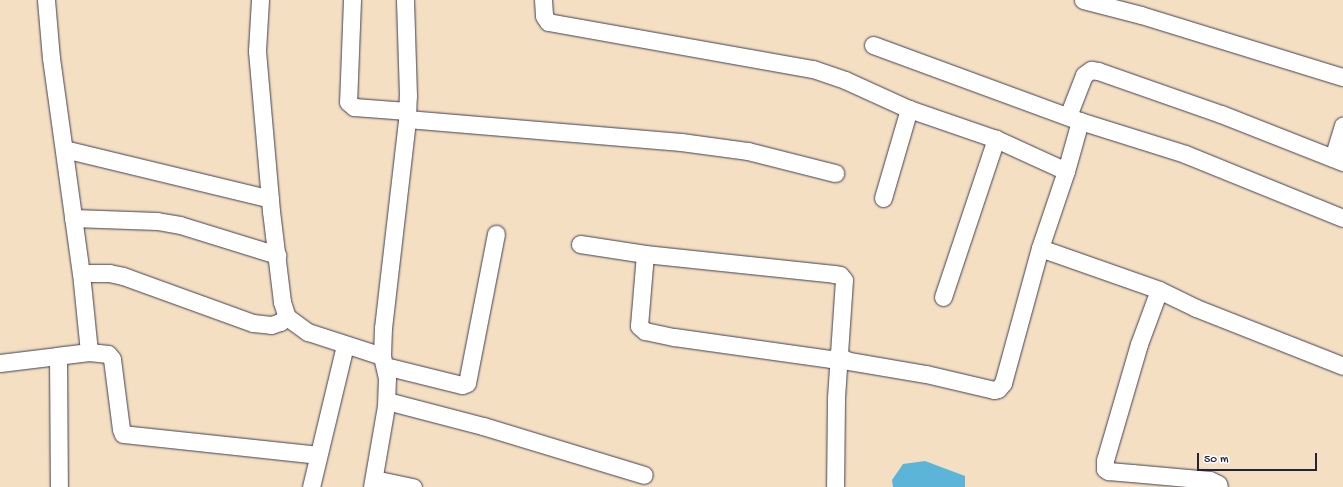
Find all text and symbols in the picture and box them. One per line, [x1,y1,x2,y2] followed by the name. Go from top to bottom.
[1199,445,1319,471] scale bar
[1204,453,1229,467] text: 50 m

